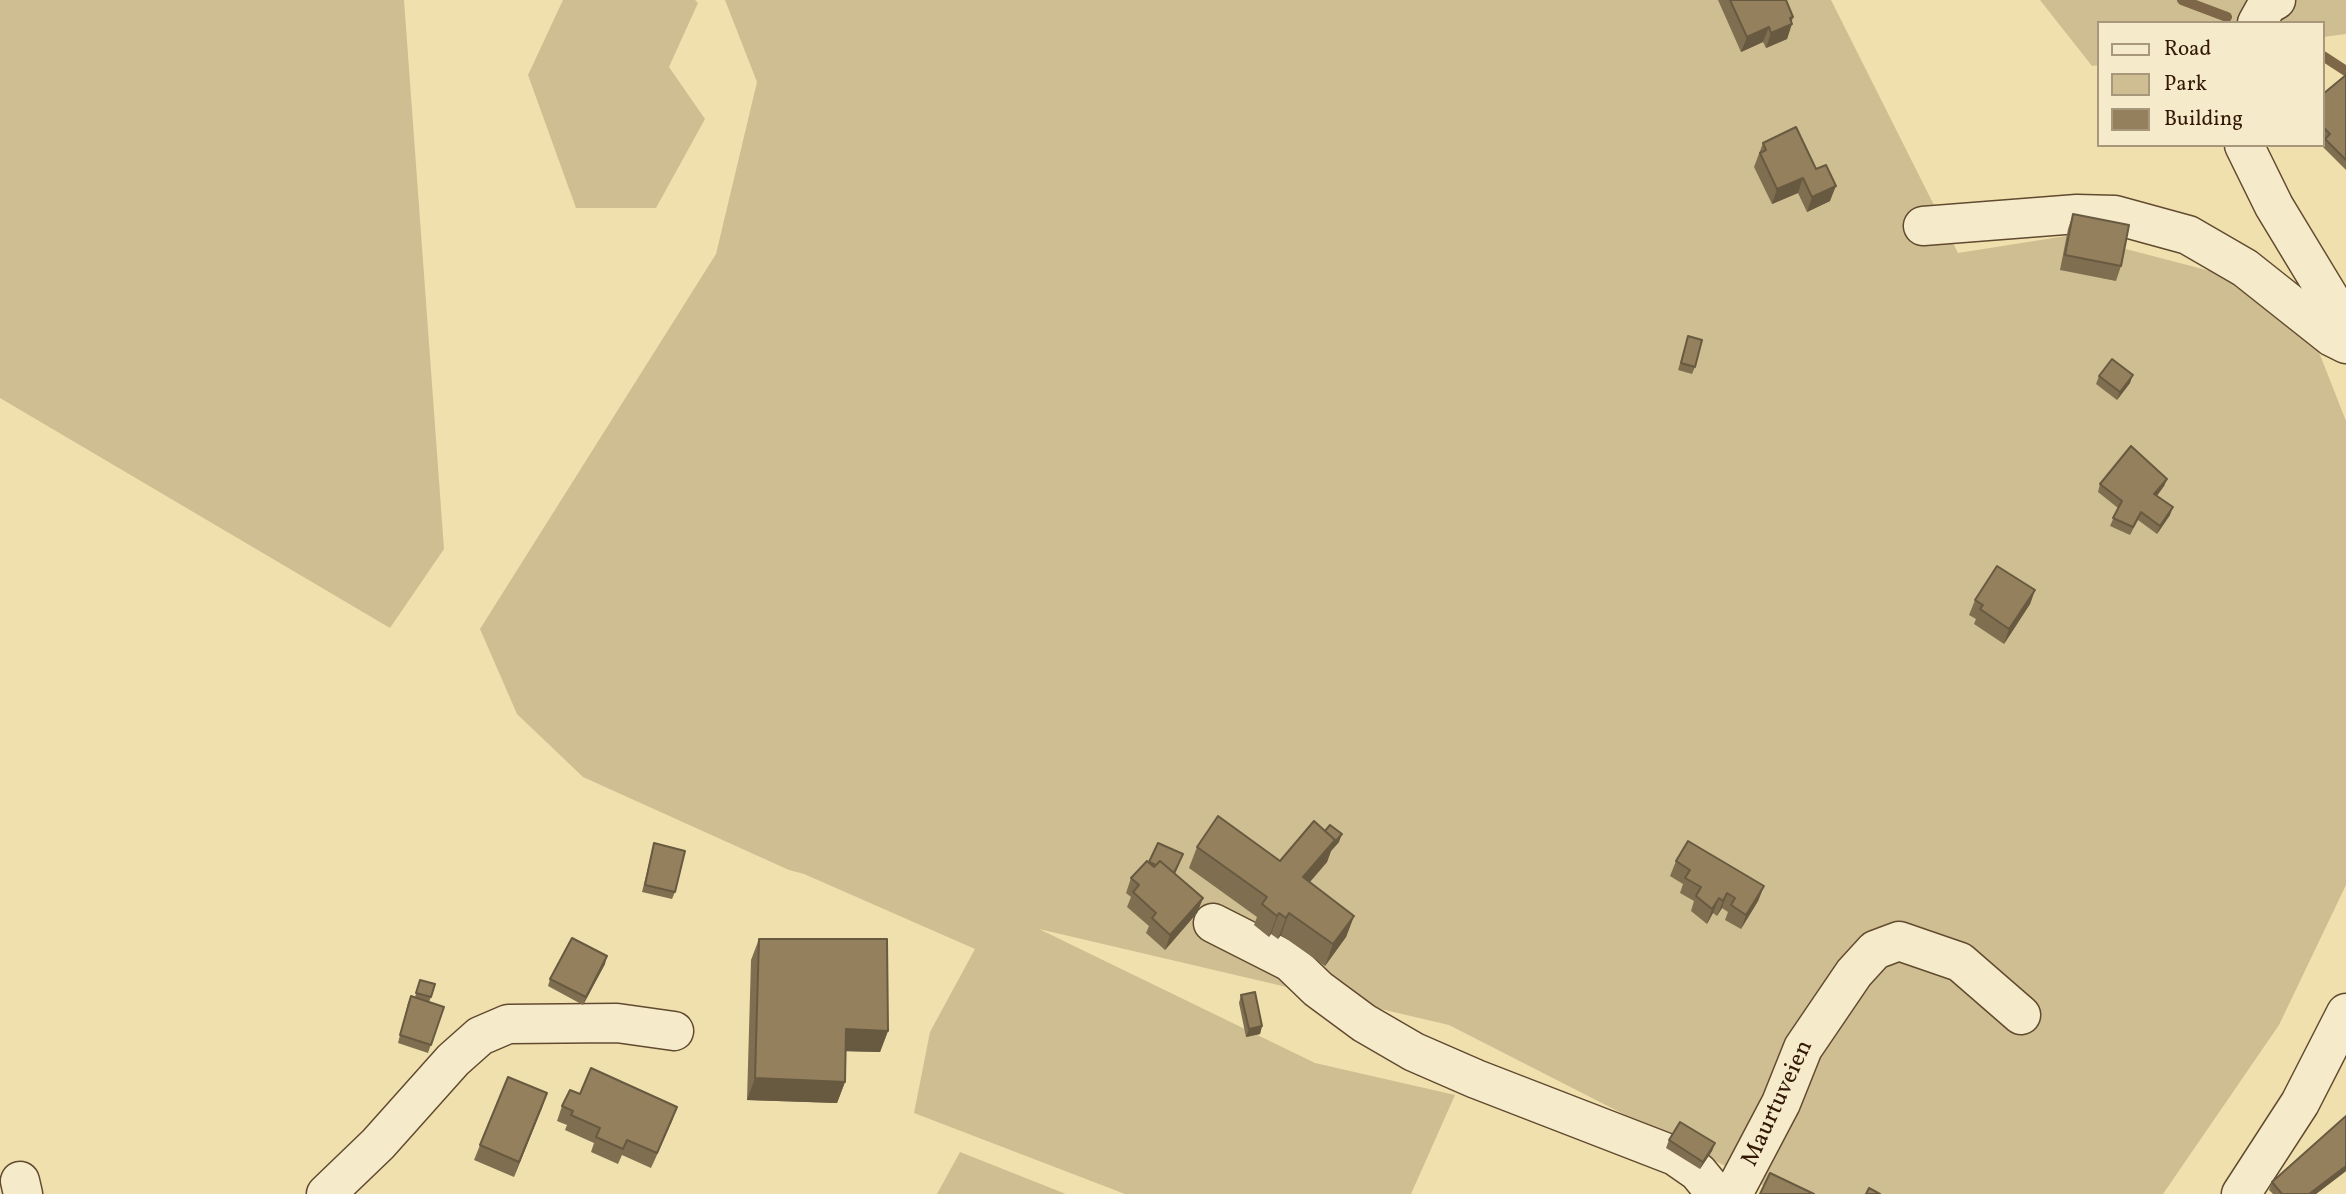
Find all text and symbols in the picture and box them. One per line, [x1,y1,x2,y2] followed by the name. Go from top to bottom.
[2098,21,2325,147] legend
[2164,35,2211,64] text: Road
[2164,70,2207,99] text: Park
[2164,105,2243,134] text: Building
[1737,1036,1821,1172] street label: Maurtuveien

